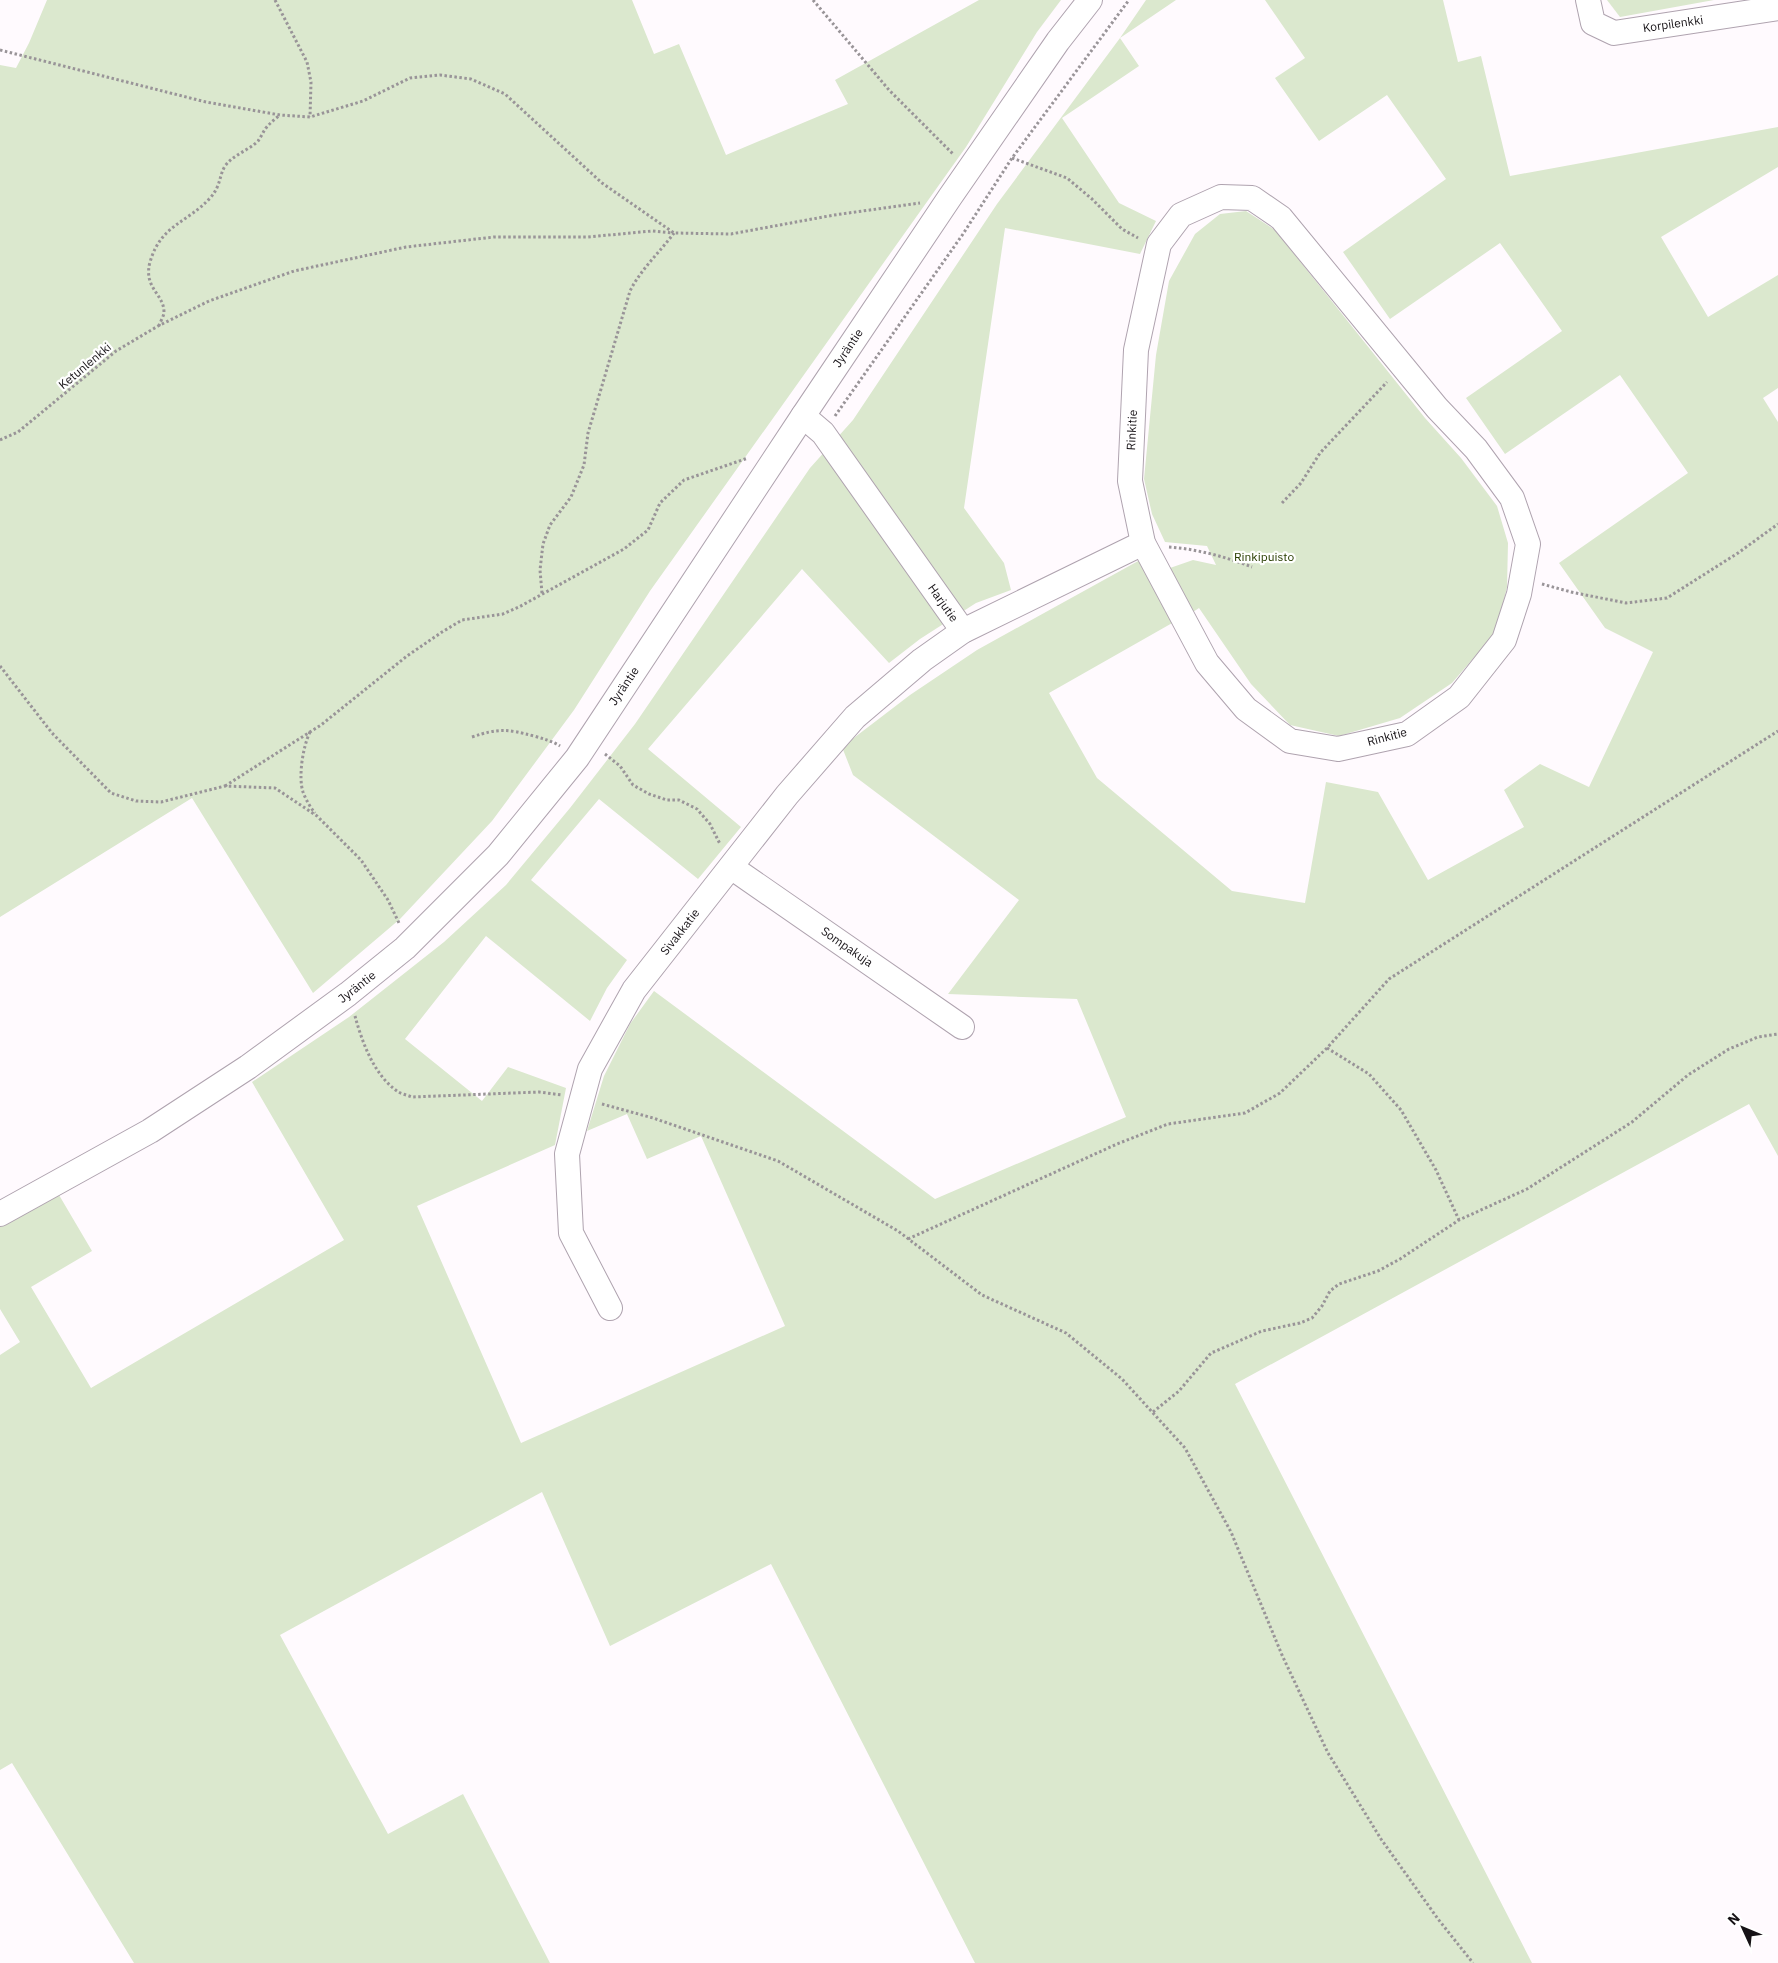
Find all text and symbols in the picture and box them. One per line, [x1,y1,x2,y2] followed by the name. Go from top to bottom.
[1642,12,1704,35] street label: Korpilenkki
[829,325,866,370] street label: Jyräntie
[55,339,114,392] street label: Ketunlenkki
[1123,409,1140,451] street label: Rinkitie
[1234,549,1294,564] park label: Rinkipuisto
[925,581,962,625] street label: Harjutie
[605,663,642,708] street label: Jyräntie
[1365,724,1409,749] street label: Rinkitie
[657,905,703,958] street label: Sivakkatie
[818,923,877,970] street label: Sompakuja
[335,967,379,1006] street label: Jyräntie
[1718,1903,1768,1953] north arrow
[1724,1909,1744,1929] text: N

